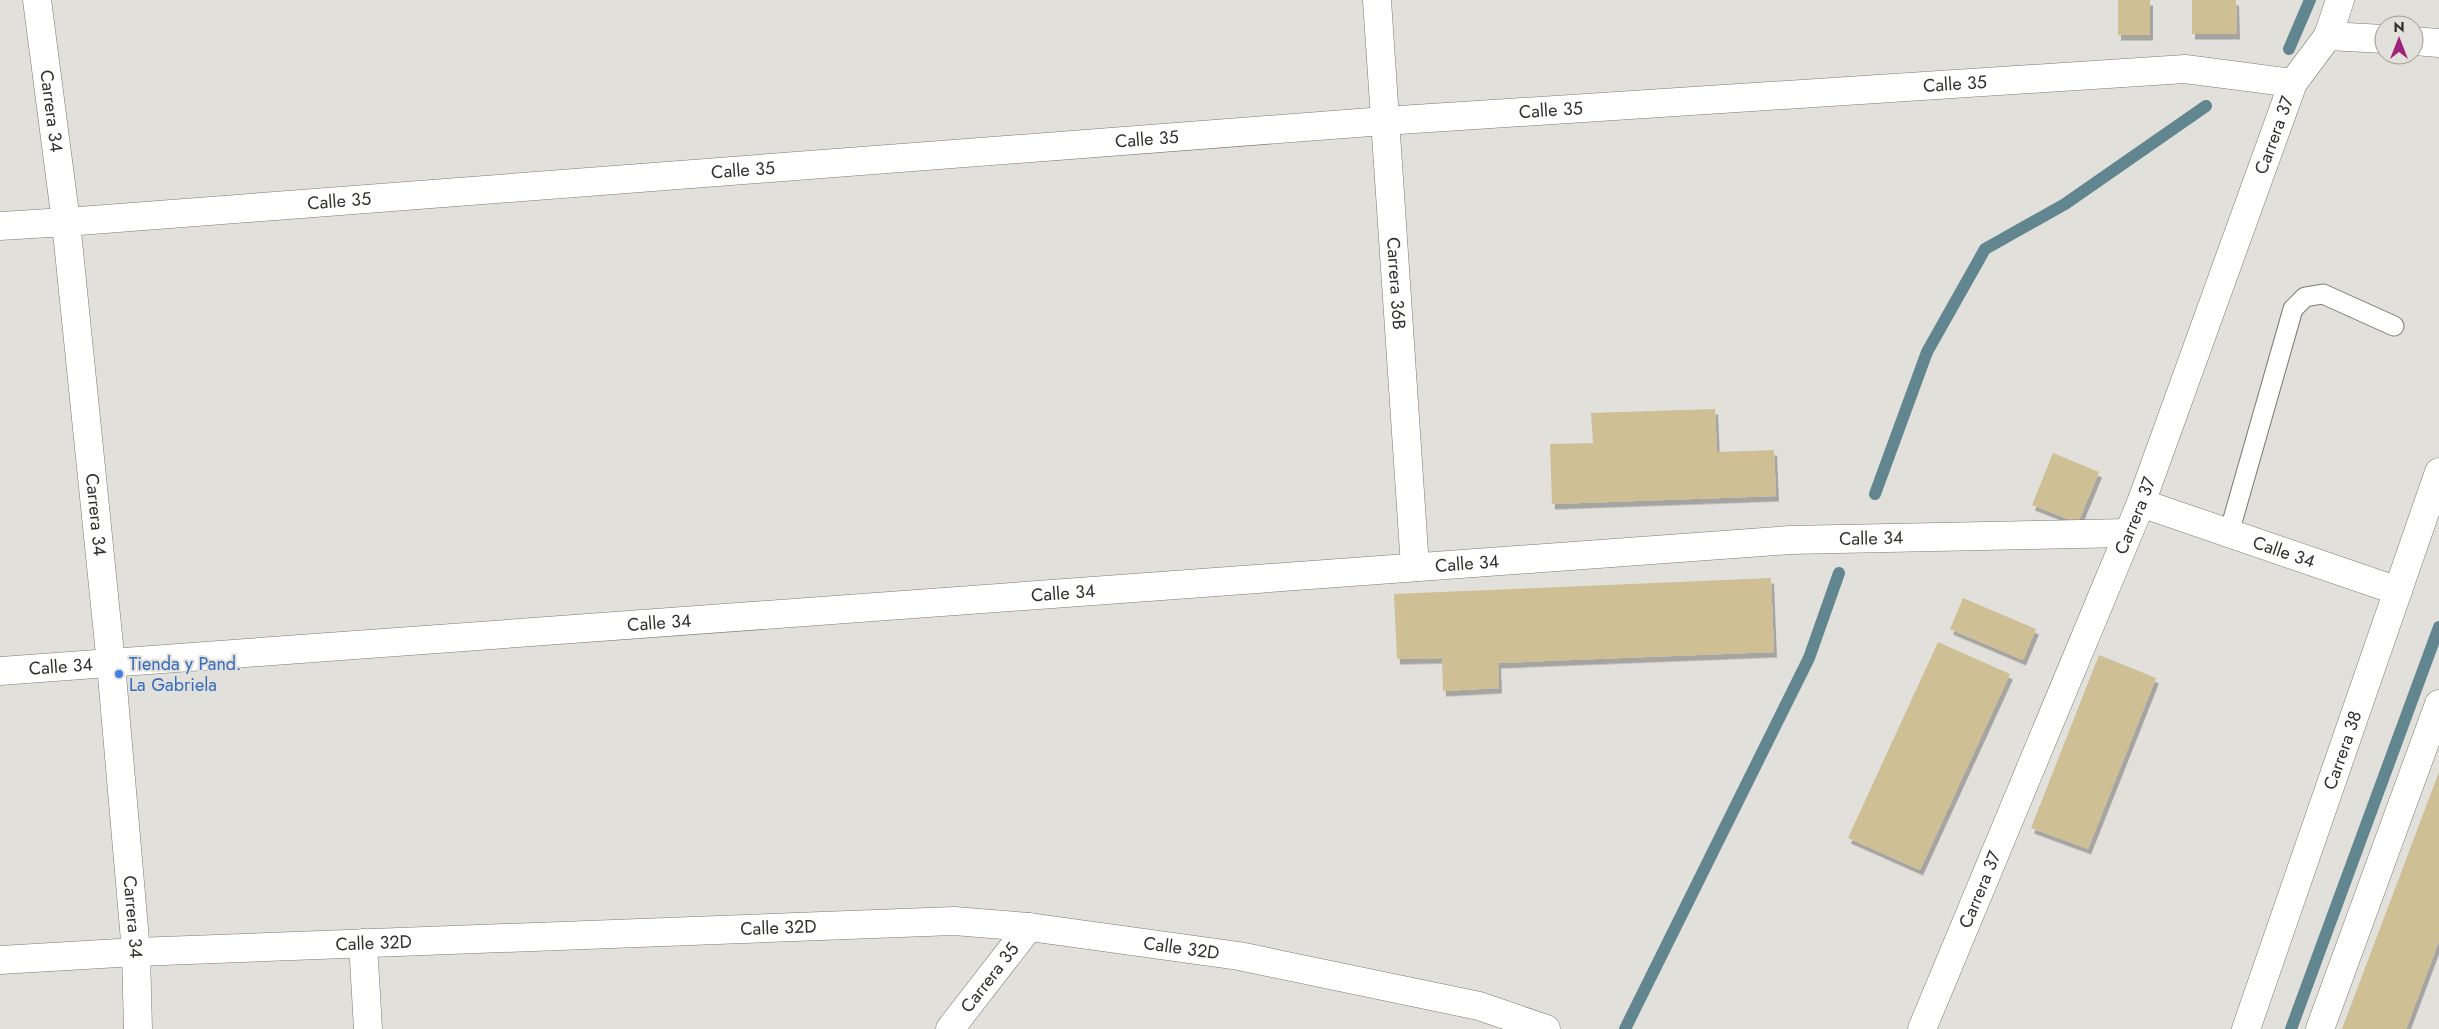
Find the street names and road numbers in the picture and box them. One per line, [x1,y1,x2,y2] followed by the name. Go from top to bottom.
[33,68,70,154] street label: Carrera 34
[1922,69,1988,99] street label: Calle 35
[2248,92,2300,178] street label: Carrera 37
[1518,95,1584,125] street label: Calle 35
[1114,124,1180,155] street label: Calle 35
[710,155,776,186] street label: Calle 35
[306,186,372,216] street label: Calle 35
[1380,236,1412,331] street label: Carrera 36B
[79,472,113,557] street label: Carrera 34
[2108,473,2163,558] street label: Carrera 37
[1839,525,1904,552] street label: Calle 34
[2249,529,2318,575] street label: Calle 34
[1434,548,1500,579] street label: Calle 34
[1030,578,1096,609] street label: Calle 34
[626,607,692,638] street label: Calle 34
[28,651,94,682] street label: Calle 34
[2317,707,2368,793] street label: Carrera 38
[1952,846,2008,932] street label: Carrera 37
[116,874,149,959] street label: Carrera 34
[740,913,817,942] street label: Calle 32D
[335,929,412,957] street label: Calle 32D
[1142,930,1221,966] street label: Calle 32D
[954,937,1025,1018] street label: Carrera 35

